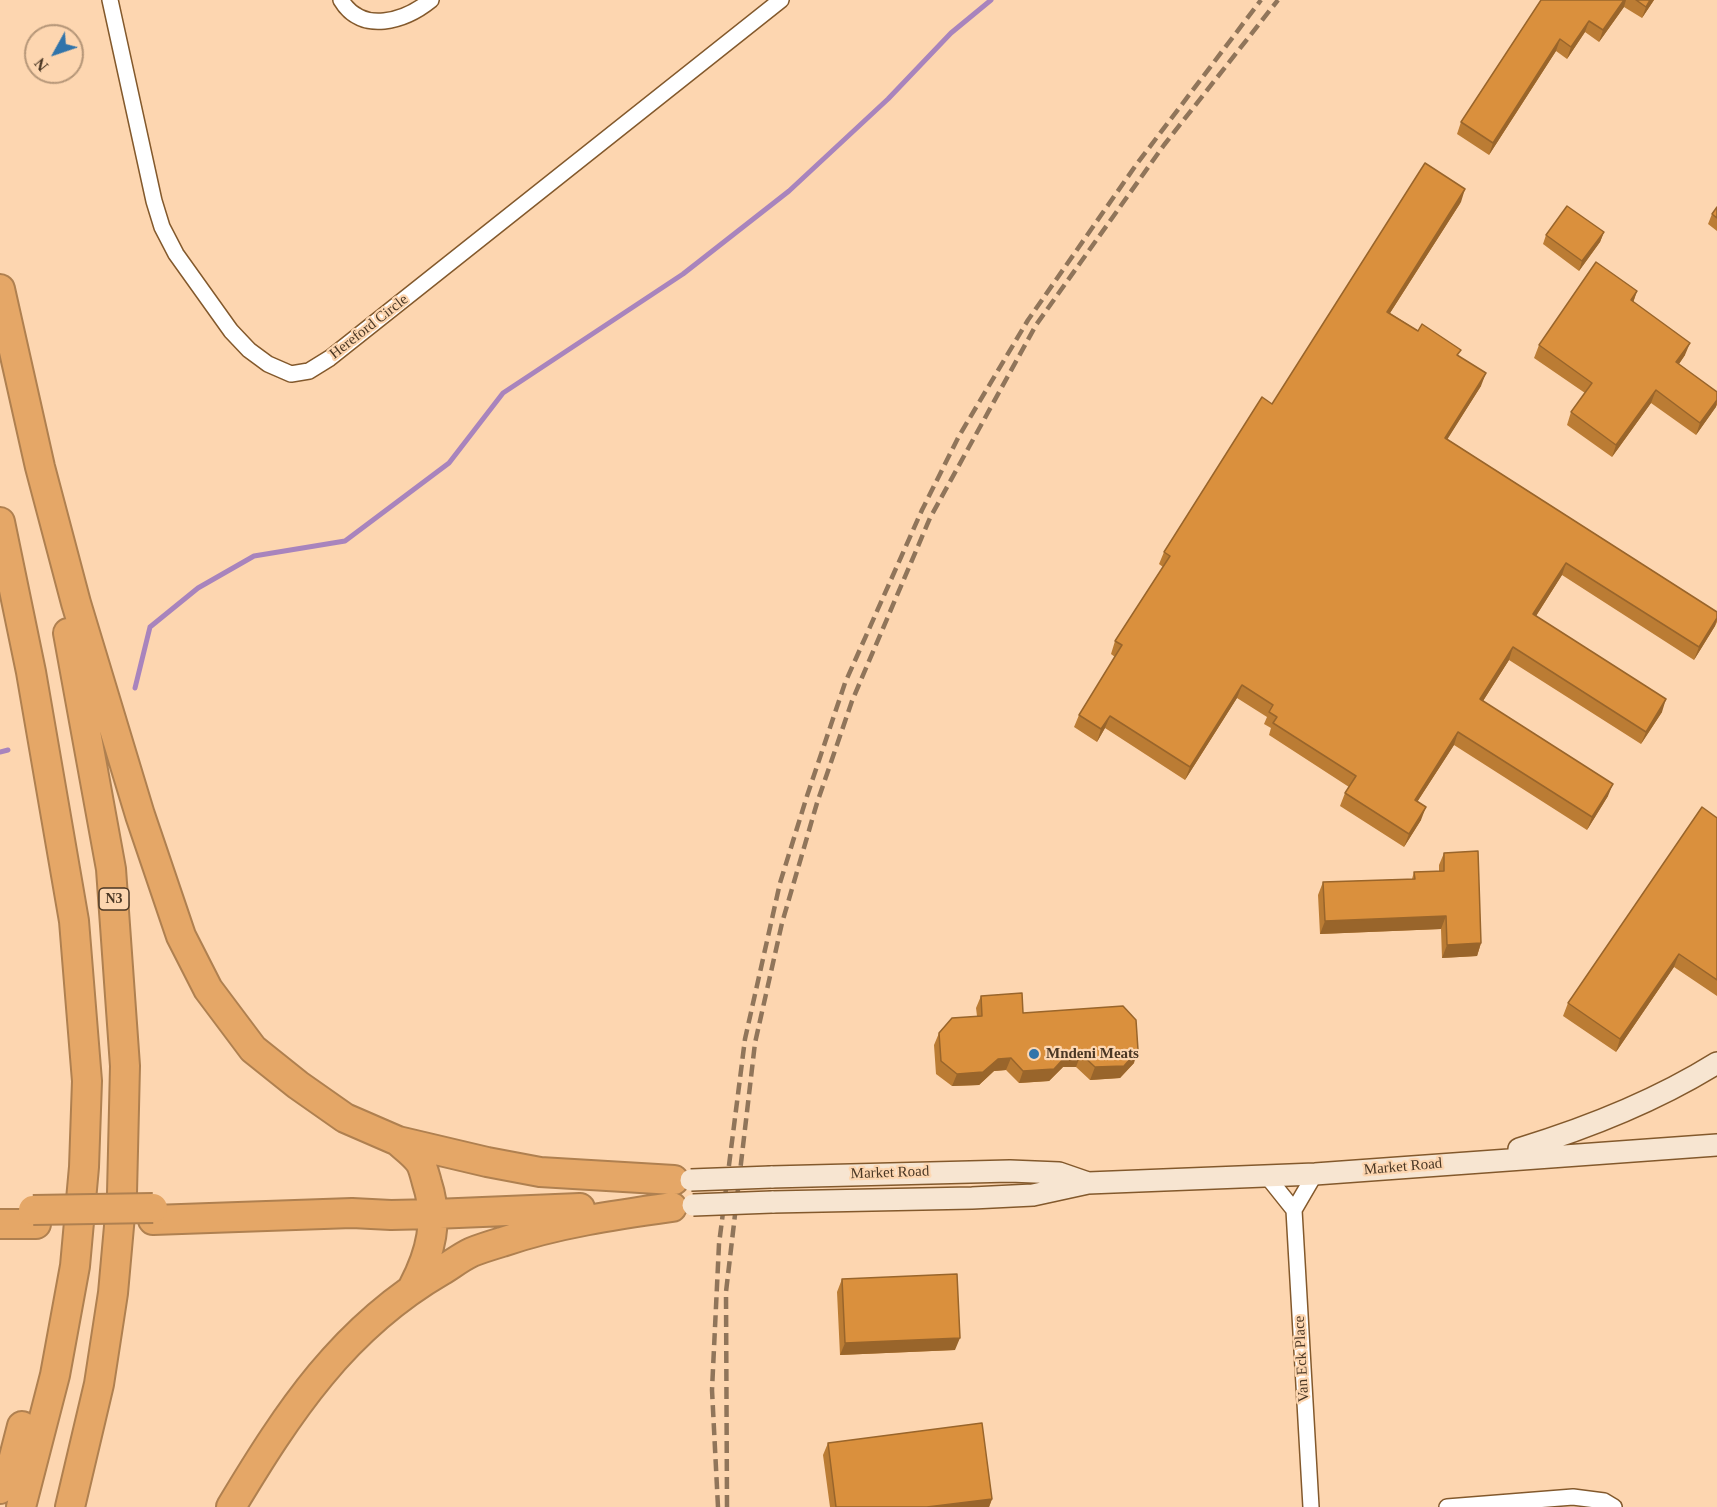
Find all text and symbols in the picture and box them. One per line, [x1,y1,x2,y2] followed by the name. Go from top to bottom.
[24,24,84,84] north arrow
[31,55,52,74] text: N
[326,291,412,363] street label: Hereford Circle
[99,888,129,910] road number: N3
[1046,1045,1139,1063] place label: Mndeni Meats
[1027,1047,1041,1061] marker: Mndeni Meats
[1363,1155,1443,1179] street label: Market Road
[850,1163,930,1183] street label: Market Road
[1291,1315,1313,1403] street label: Van Eck Place

